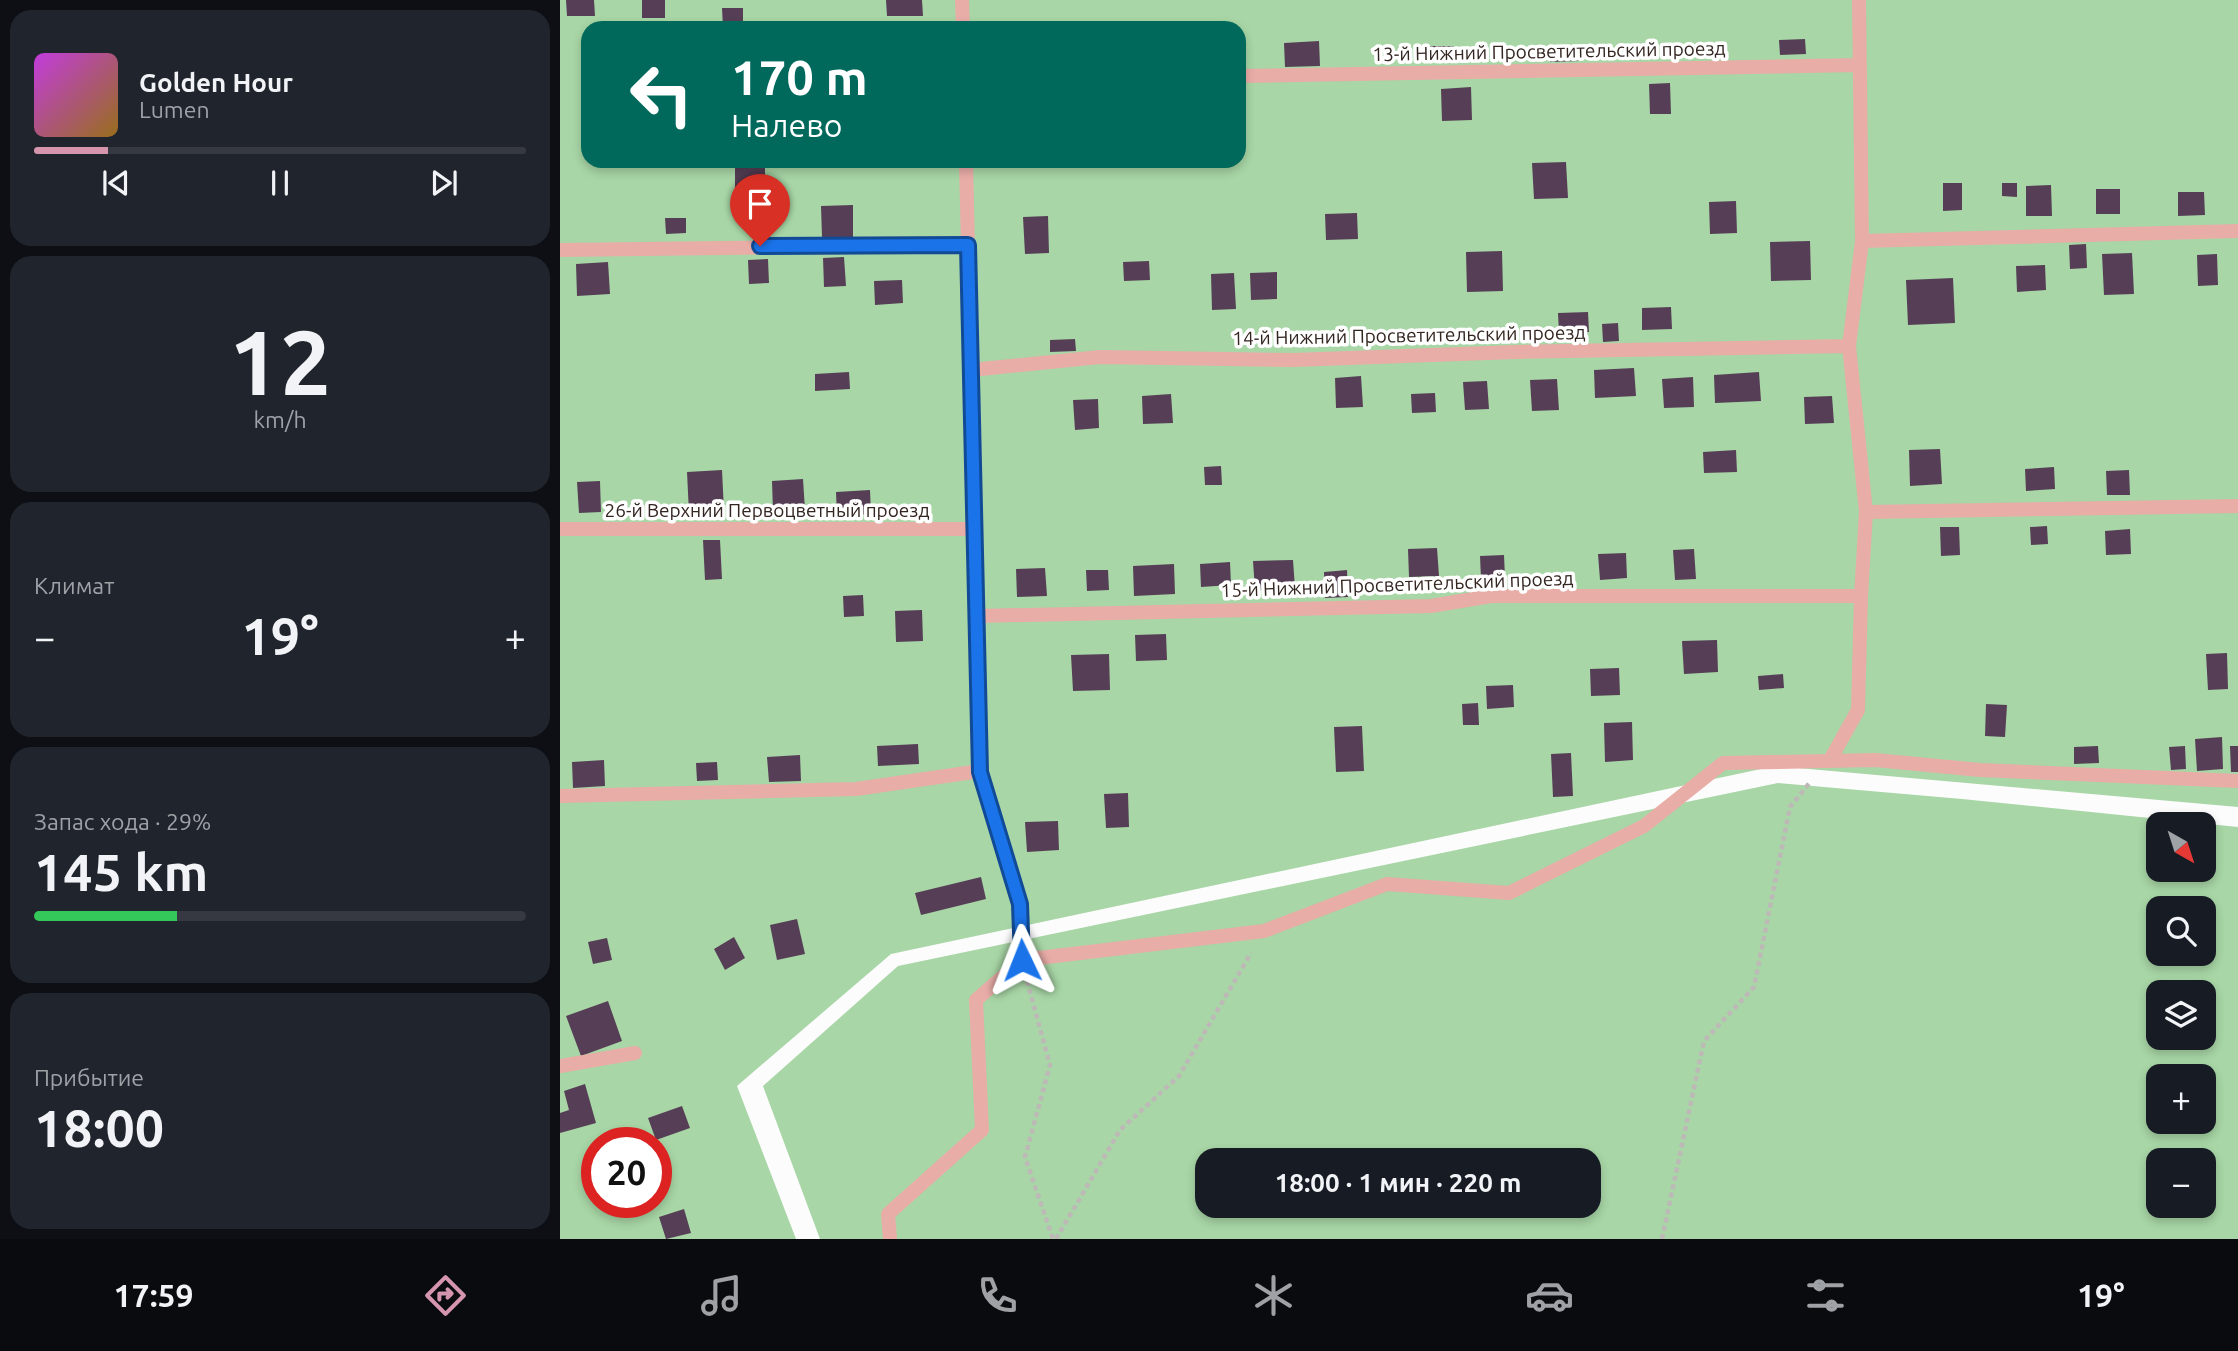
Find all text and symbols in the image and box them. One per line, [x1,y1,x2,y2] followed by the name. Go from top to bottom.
[1372,37,1726,65] street label: 13-й Нижний Просветительский проезд
[616,49,707,140] icon: left
[731,49,868,104] text: 170 m
[139,68,293,97] text: Golden Hour
[139,97,210,122] text: Lumen
[731,107,843,143] text: Налево
[97,164,135,202] icon: previous
[261,164,299,202] icon: pause
[425,164,463,202] icon: next
[730,174,790,246] pin
[741,185,779,223] icon: arrive
[229,310,331,412] text: 12
[1232,321,1586,349] street label: 14-й Нижний Просветительский проезд
[253,407,307,432] text: km/h
[604,499,930,521] street label: 26-й Верхний Первоцветный проезд
[1220,567,1574,601] street label: 15-й Нижний Просветительский проезд
[34,573,114,598] text: Климат
[241,607,319,665] text: 19°
[34,616,55,658] text: −
[505,616,526,658] text: +
[34,809,211,834] text: Запас хода · 29%
[2146,812,2216,882] north arrow
[2146,812,2216,1218] map controls
[34,843,208,901] text: 145 km
[2146,896,2216,966] button: search
[985,923,1059,997] position arrow
[2146,980,2216,1050] button: layers
[2146,1064,2216,1134] button: +
[34,1065,144,1090] text: Прибытие
[34,1099,164,1157] text: 18:00
[581,1127,672,1218] speed limit sign: 20
[2146,1148,2216,1218] button: −
[1275,1168,1521,1197] text: 18:00 · 1 мин · 220 m
[421,1271,470,1320] icon: directions
[697,1271,746,1320] icon: music
[973,1271,1022,1320] icon: phone
[1249,1271,1298,1320] icon: climate
[1525,1271,1574,1320] icon: car
[1801,1271,1850,1320] icon: filters
[114,1277,194,1313] text: 17:59
[2077,1277,2124,1313] text: 19°

